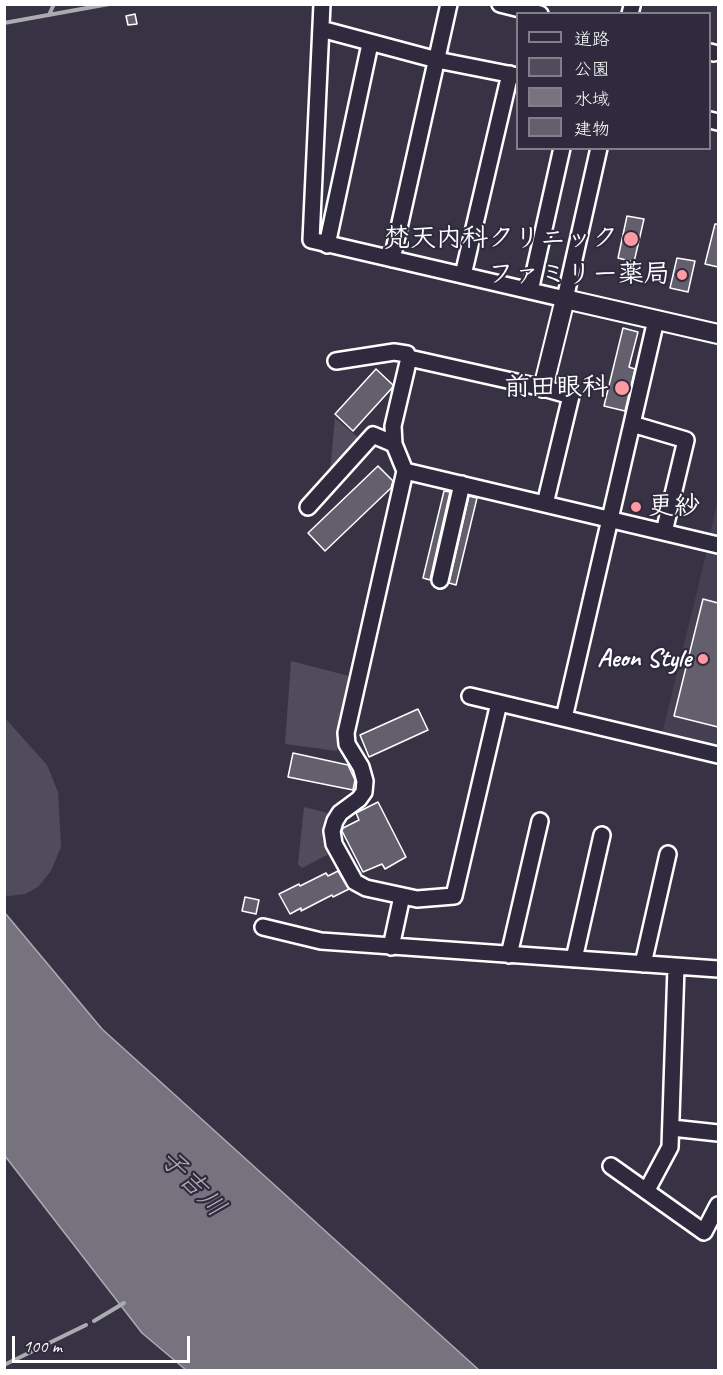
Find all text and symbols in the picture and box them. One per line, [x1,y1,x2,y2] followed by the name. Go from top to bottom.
[516,12,711,150] legend
[574,28,610,50] text: 道路
[574,58,610,80] text: 公園
[574,88,610,110] text: 水域
[574,118,610,140] text: 建物
[384,223,618,255] place label: 梵天内科クリニック
[622,230,640,248] marker: 梵天内科クリニック
[488,259,670,291] place label: ファミリー薬局
[675,268,689,282] marker: ファミリー薬局
[504,372,608,404] place label: 前田眼科
[613,379,631,397] marker: 前田眼科
[648,491,700,523] place label: 更紗
[629,500,643,514] marker: 更紗
[597,643,691,675] place label: Aeon Style
[696,652,710,666] marker: Aeon Style
[152,1144,232,1224] water label: 子吉川
[15,1324,194,1362] scale bar
[23,1335,62,1357] text: 100 m

